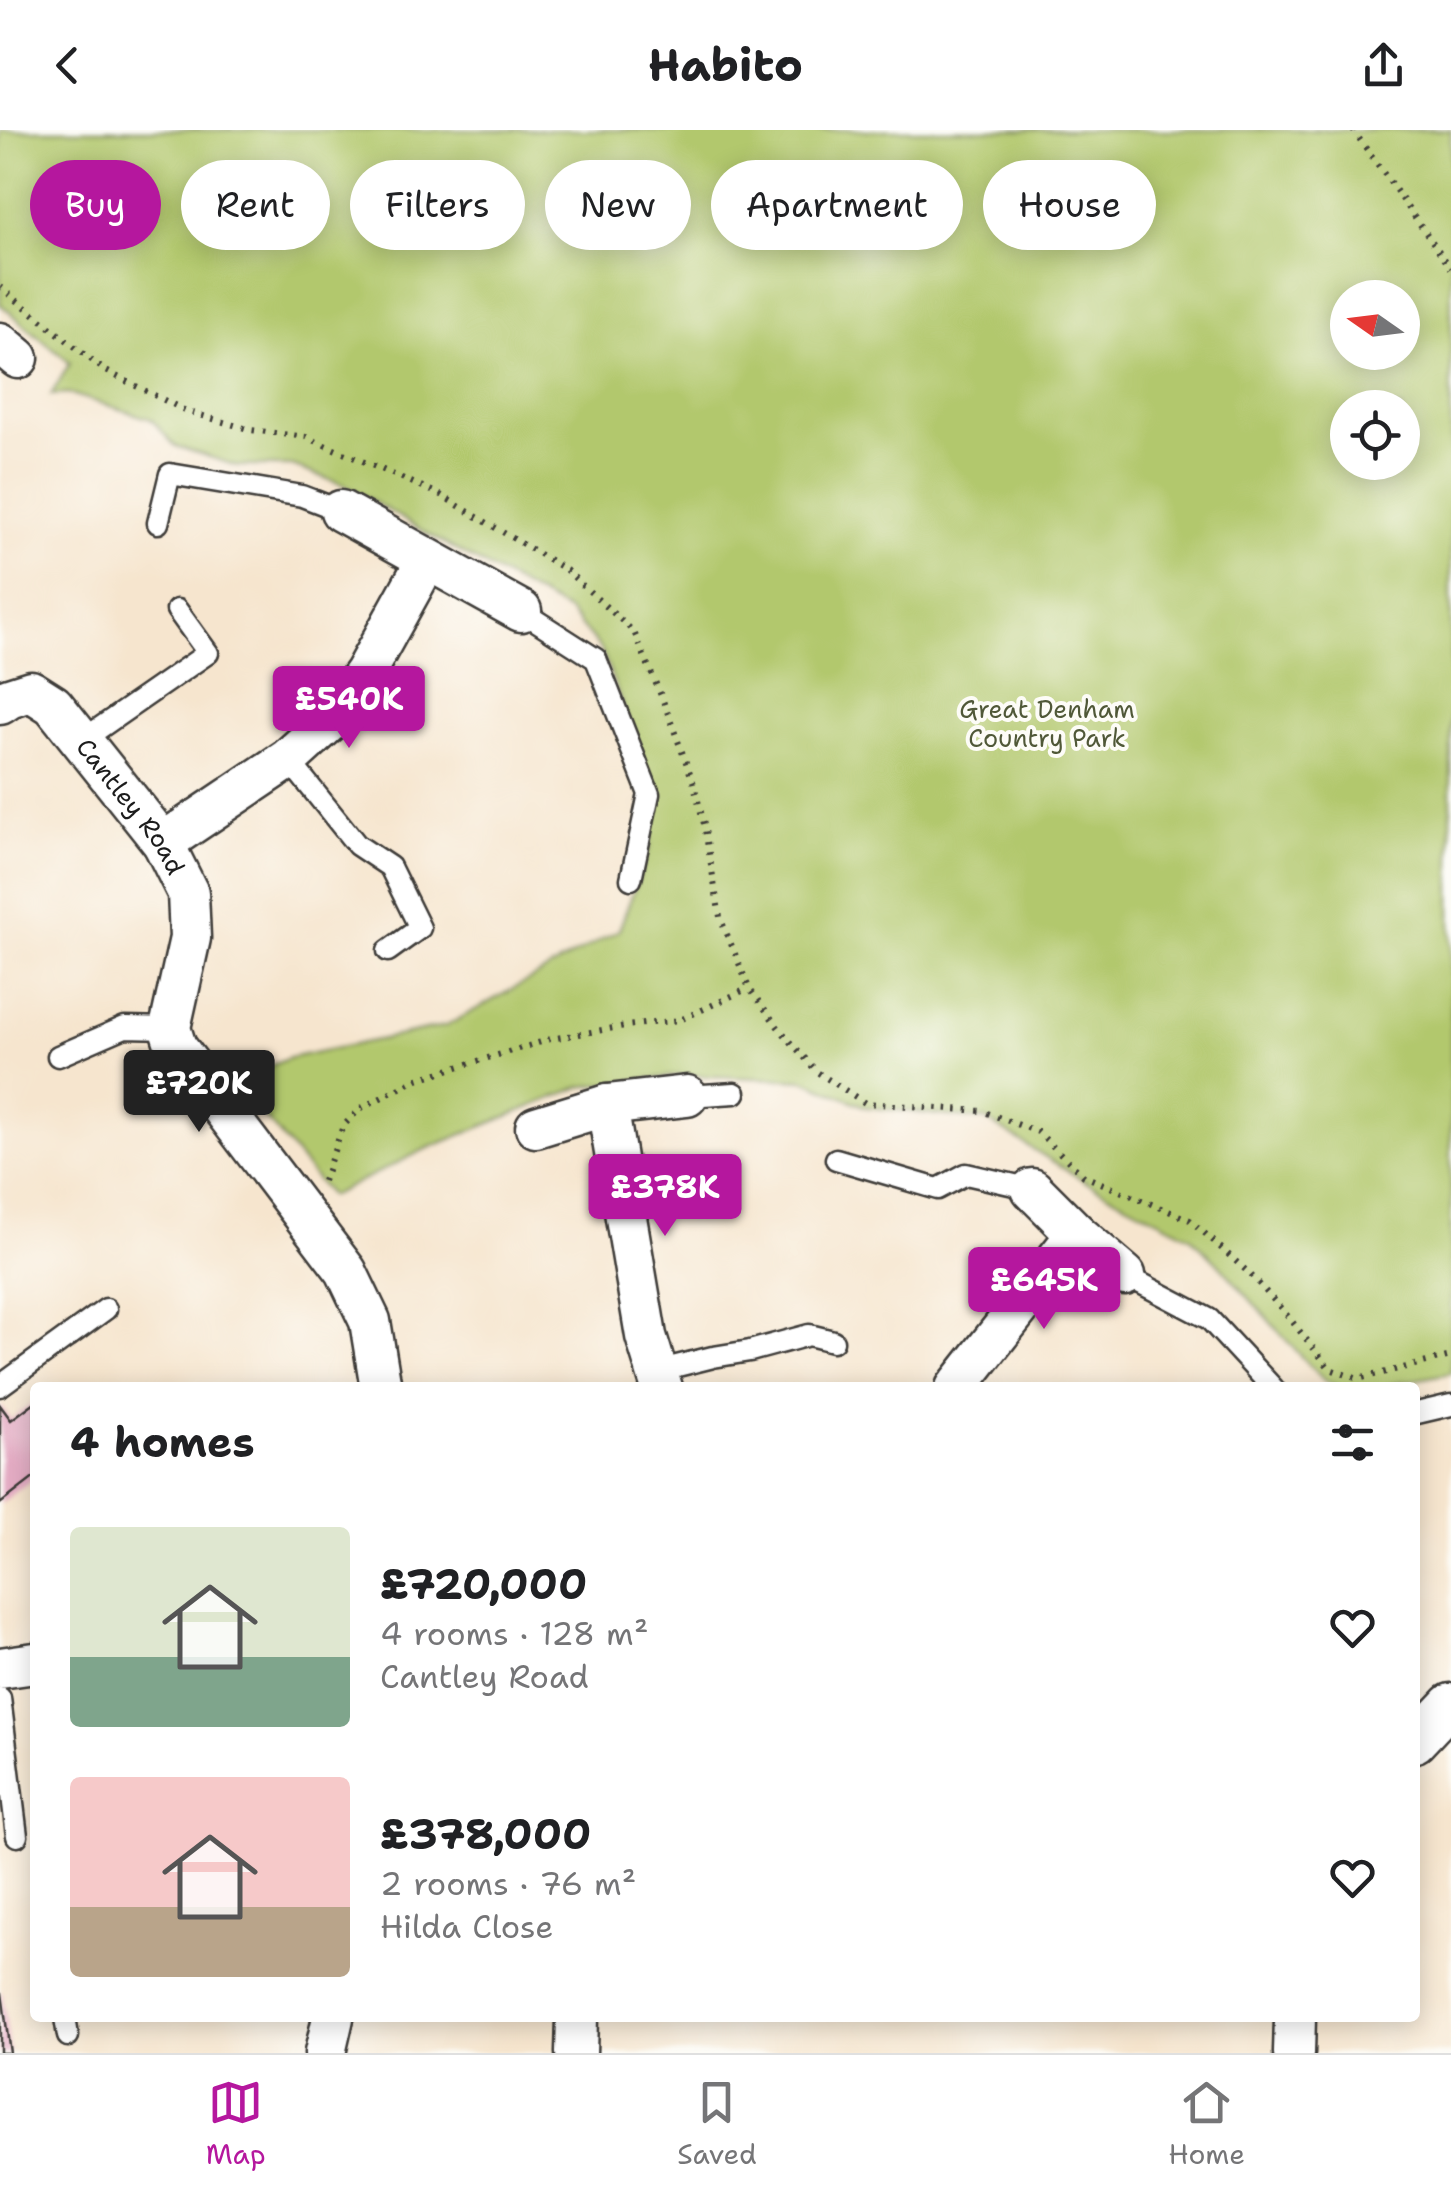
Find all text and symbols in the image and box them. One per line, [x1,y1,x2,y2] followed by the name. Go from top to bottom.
[648,35,803,95] text: Habito
[40,38,95,93] icon: back
[1356,38,1411,93] icon: share
[30,160,161,250] chip: Buy
[181,160,330,250] chip: Rent
[350,160,525,250] chip: Filters
[545,160,691,250] chip: New
[711,160,963,250] chip: Apartment
[983,160,1156,250] chip: House
[1330,280,1420,370] north arrow
[1330,280,1420,480] map controls
[1330,390,1420,480] button: locate
[279,666,419,751] pin: £540K
[295,677,403,720] text: £540K
[959,692,1135,755] park label: Great Denham Country Park
[69,731,193,880] street label: Cantley Road
[129,1050,269,1135] pin: £720K
[146,1061,252,1104] text: £720K
[595,1154,735,1239] pin: £378K
[611,1165,719,1208] text: £378K
[974,1247,1114,1332] pin: £645K
[990,1258,1098,1301] text: £645K
[70,1414,255,1470] text: 4 homes
[1325,1415,1380,1470] icon: filters
[380,1556,587,1612] text: £720,000
[150,1567,270,1687] icon: home
[1325,1600,1380,1655] icon: heart
[380,1612,648,1655] text: 4 rooms · 128 m²
[380,1655,589,1698] text: Cantley Road
[380,1806,591,1862] text: £378,000
[150,1817,270,1937] icon: home
[1325,1850,1380,1905] icon: heart
[380,1862,636,1905] text: 2 rooms · 76 m²
[380,1905,553,1948] text: Hilda Close
[206,2075,266,2173] tab: Map
[677,2075,757,2173] tab: Saved
[1168,2075,1245,2173] tab: Home

